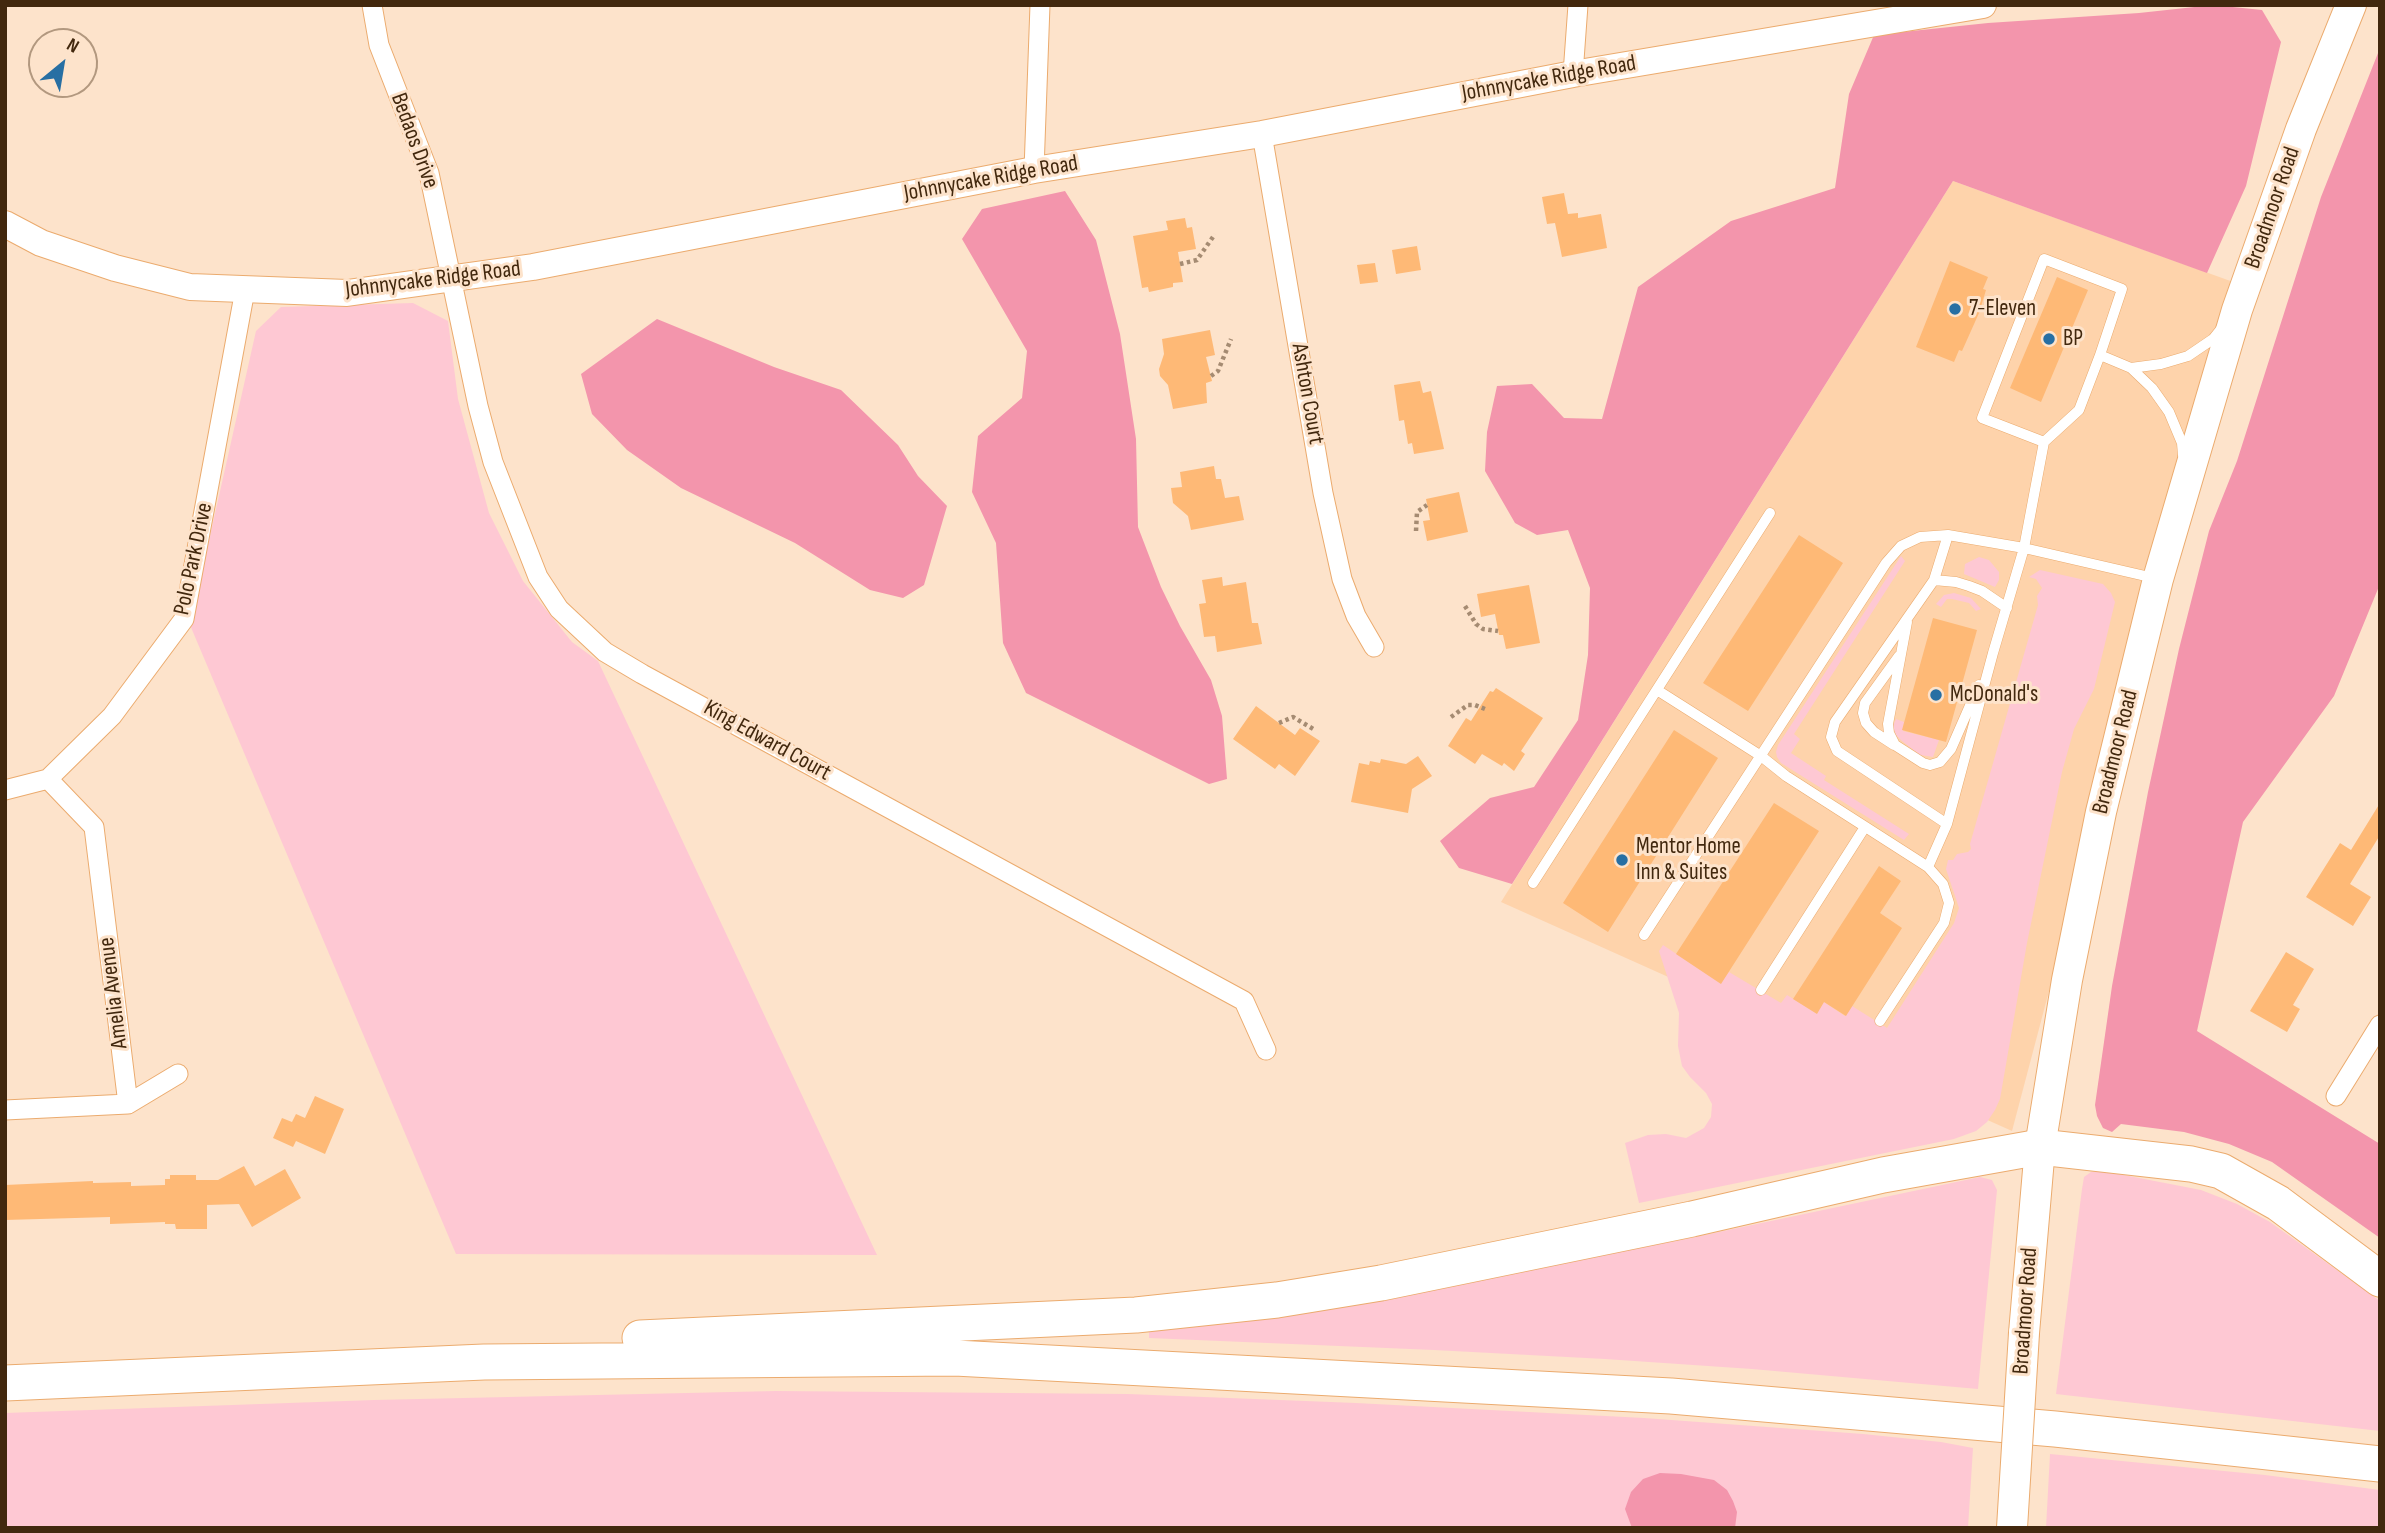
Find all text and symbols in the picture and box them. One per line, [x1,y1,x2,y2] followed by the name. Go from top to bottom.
[28,28,98,98] north arrow
[63,34,83,59] text: N
[1460,50,1638,108] street label: Johnnycake Ridge Road
[384,90,444,192] street label: Bedaos Drive
[2239,144,2307,272] street label: Broadmoor Road
[902,150,1080,208] street label: Johnnycake Ridge Road
[344,256,522,304] street label: Johnnycake Ridge Road
[1969,295,2036,323] place label: 7-Eleven
[1947,301,1963,317] marker: 7-Eleven
[2063,325,2083,353] place label: BP
[2041,331,2057,347] marker: BP
[1285,341,1329,447] street label: Ashton Court
[169,500,219,618] street label: Polo Park Drive
[1950,681,2038,709] place label: McDonald's
[1928,687,1944,703] marker: McDonald's
[2087,687,2145,817] street label: Broadmoor Road
[699,695,835,787] street label: King Edward Court
[1636,833,1741,887] place label: Mentor Home Inn & Suites
[1614,852,1630,868] marker: Mentor Home Inn & Suites
[93,936,135,1050] street label: Amelia Avenue
[2008,1247,2044,1375] street label: Broadmoor Road

